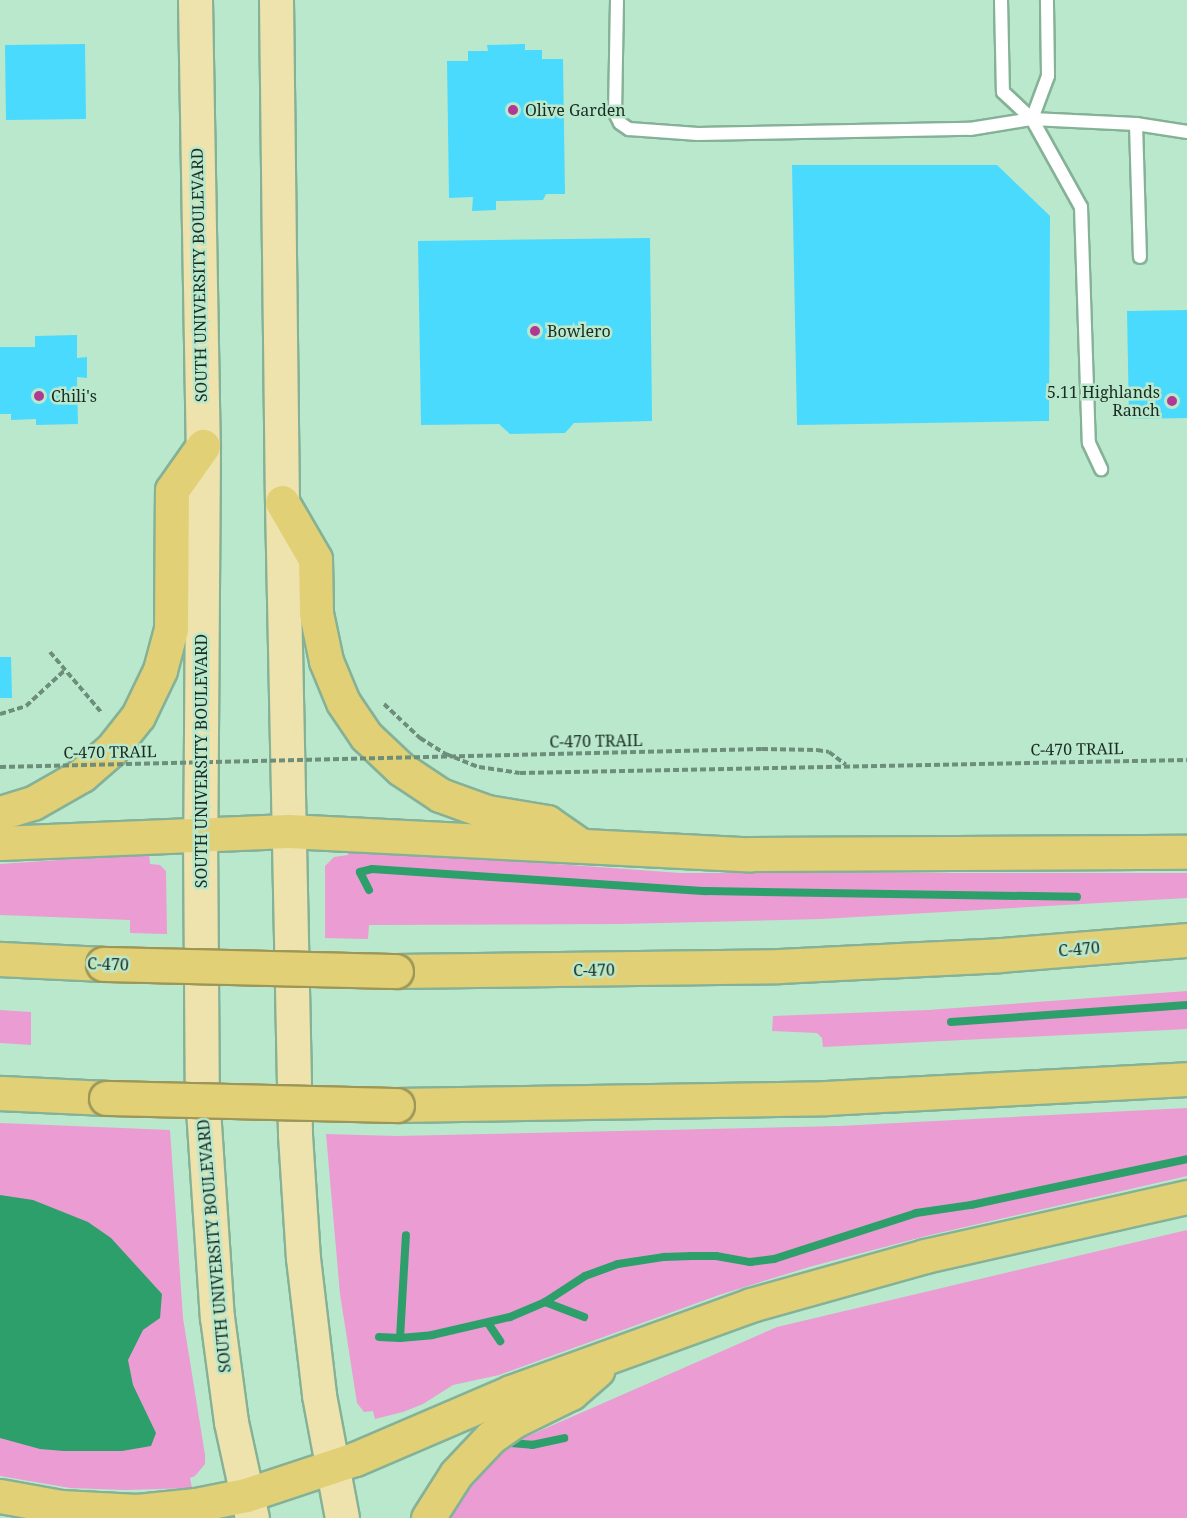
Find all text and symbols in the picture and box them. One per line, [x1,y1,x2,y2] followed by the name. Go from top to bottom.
[525,100,626,120] place label: Olive Garden
[506,103,520,117] marker: Olive Garden
[187,148,211,402] street label: SOUTH UNIVERSITY BOULEVARD
[547,321,611,341] place label: Bowlero
[528,324,542,338] marker: Bowlero
[1047,382,1160,420] place label: 5.11 Highlands Ranch
[51,386,97,406] place label: Chili's
[32,389,46,403] marker: Chili's
[1165,394,1179,408] marker: 5.11 Highlands Ranch
[191,634,211,888] street label: SOUTH UNIVERSITY BOULEVARD
[549,731,643,751] street label: C-470 TRAIL
[1030,739,1124,759] street label: C-470 TRAIL
[63,742,157,762] street label: C-470 TRAIL
[1057,938,1101,960] street label: C-470
[87,954,129,974] street label: C-470
[573,960,615,980] street label: C-470
[193,1118,235,1374] street label: SOUTH UNIVERSITY BOULEVARD

